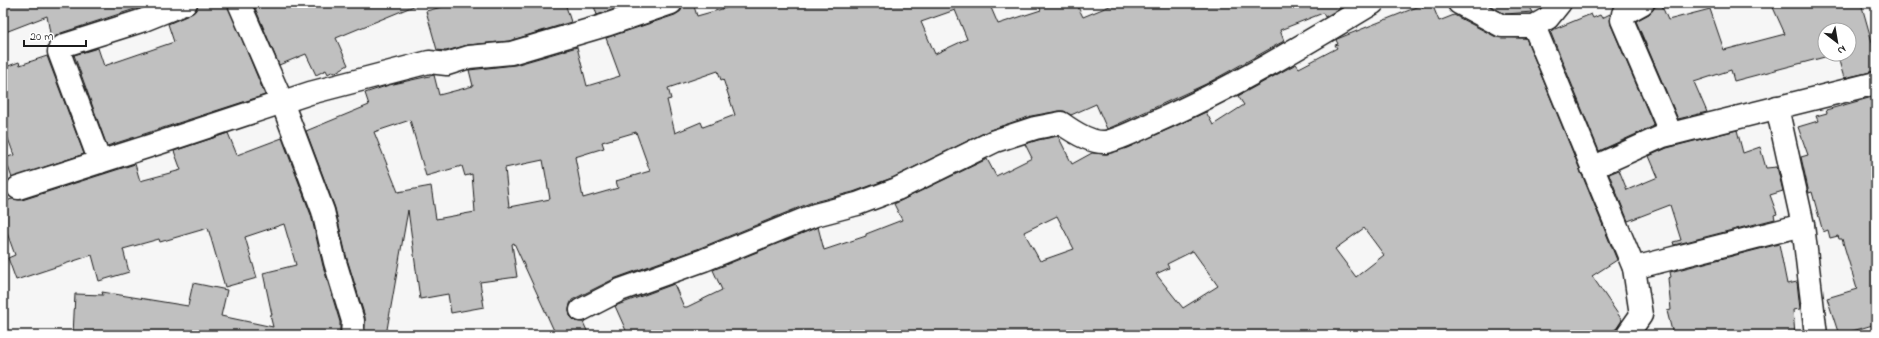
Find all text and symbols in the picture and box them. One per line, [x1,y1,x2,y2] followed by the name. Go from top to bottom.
[24,22,86,48] scale bar
[1817,22,1857,62] north arrow
[30,28,53,46] text: 20 m
[1834,41,1849,58] text: N

